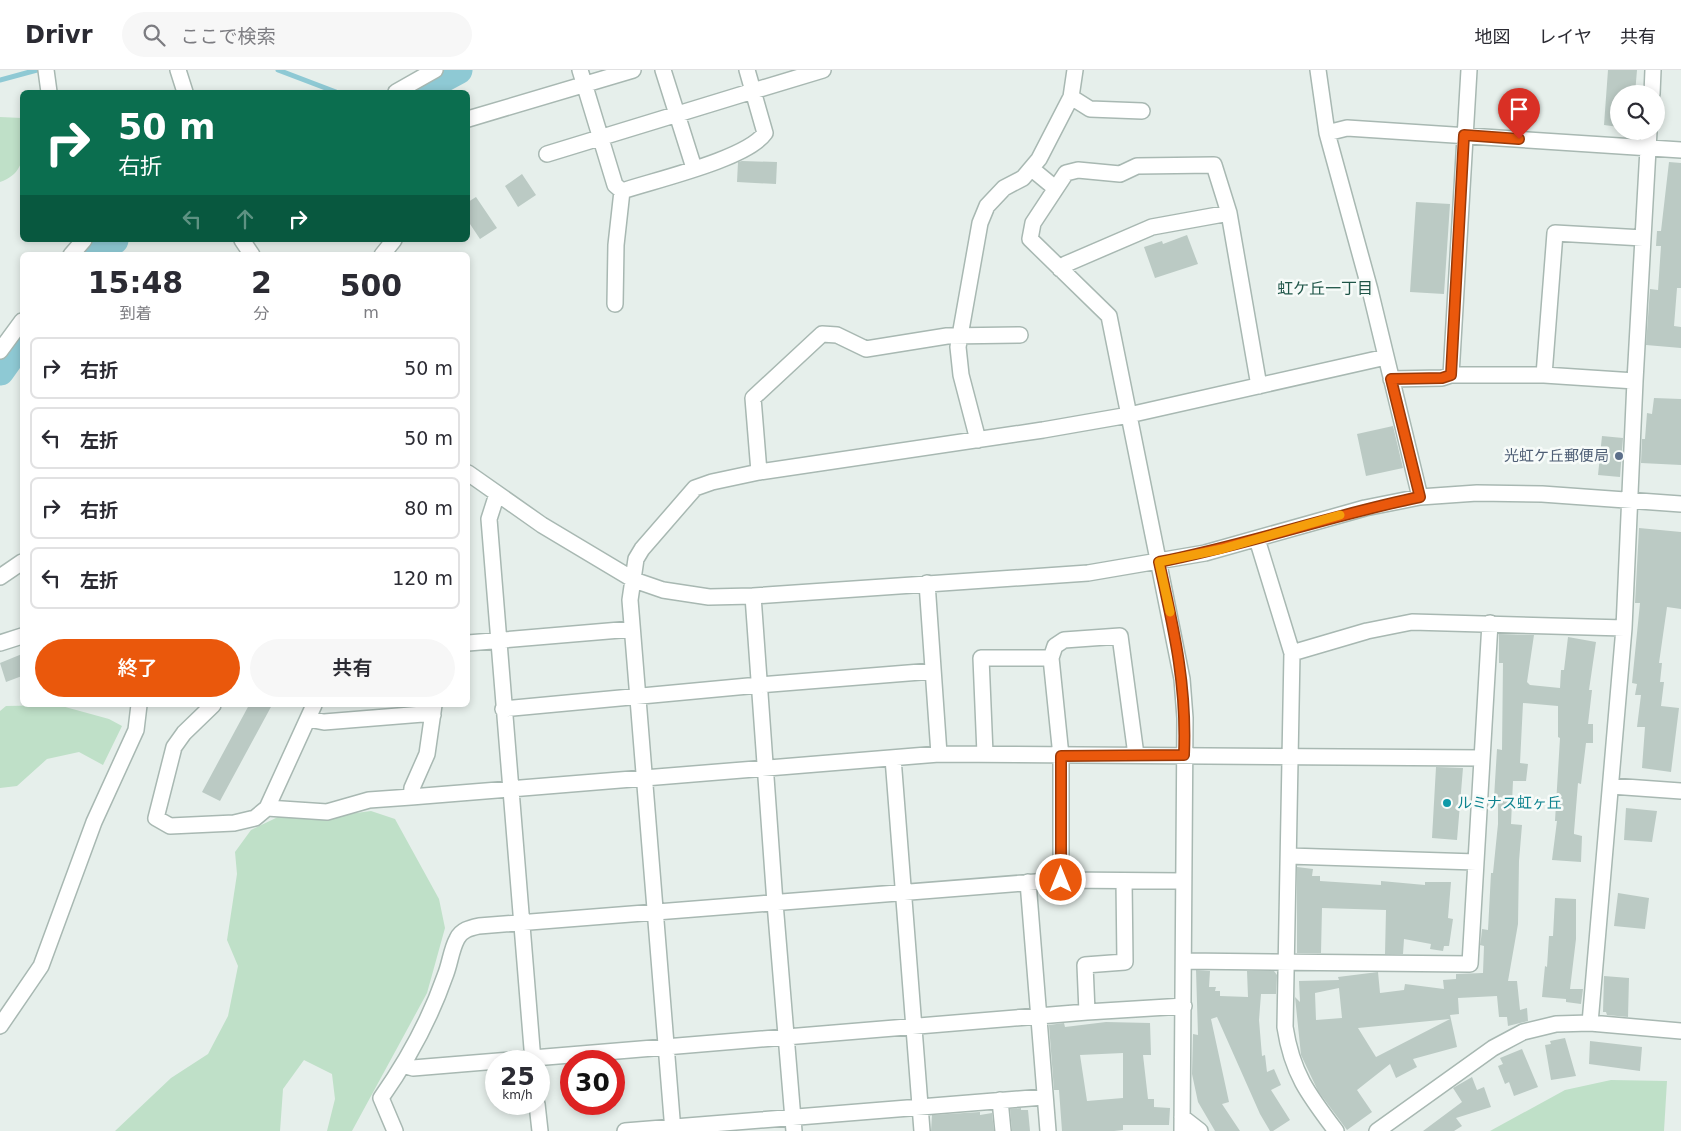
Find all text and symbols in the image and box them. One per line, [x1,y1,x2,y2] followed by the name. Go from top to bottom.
[122,12,472,57] search box
[25,21,92,49] text: Drivr
[140,21,168,49] icon: search
[180,25,275,47] text: ここで検索
[1475,26,1511,47] text: 地図
[1539,26,1592,47] text: レイヤ
[1620,26,1656,47] text: 共有
[1610,85,1665,140] map controls
[1610,85,1665,140] button: search
[1498,88,1540,139] pin
[1505,95,1533,123] icon: arrive
[118,107,215,147] text: 50 m
[35,110,100,175] icon: right
[118,154,162,179] text: 右折
[178,205,206,233] icon: left
[231,205,259,233] icon: ahead
[284,205,312,233] icon: right
[88,265,183,300] text: 15:48
[251,265,272,300] text: 2
[340,268,402,303] text: 500
[1277,279,1373,298] district label: 虹ケ丘一丁目
[363,303,379,322] text: m
[119,304,152,323] text: 到着
[253,304,269,323] text: 分
[37,354,65,382] icon: right
[404,357,453,379] text: 50 m
[80,359,118,381] text: 右折
[37,424,65,452] icon: left
[404,427,453,449] text: 50 m
[80,429,118,451] text: 左折
[1504,447,1609,465] place label: 光虹ケ丘郵便局
[1613,450,1625,462] marker: 光虹ケ丘郵便局
[37,494,65,522] icon: right
[404,497,453,519] text: 80 m
[80,499,118,521] text: 右折
[37,564,65,592] icon: left
[392,567,453,589] text: 120 m
[80,569,118,591] text: 左折
[35,639,240,697] button: 終了
[250,639,455,697] button: 共有
[1457,794,1562,812] place label: ルミナス虹ヶ丘
[1441,797,1453,809] marker: ルミナス虹ヶ丘
[1034,853,1086,905] position arrow
[560,1050,625,1115] speed limit sign: 30
[500,1062,535,1091] text: 25
[502,1088,533,1102] text: km/h

